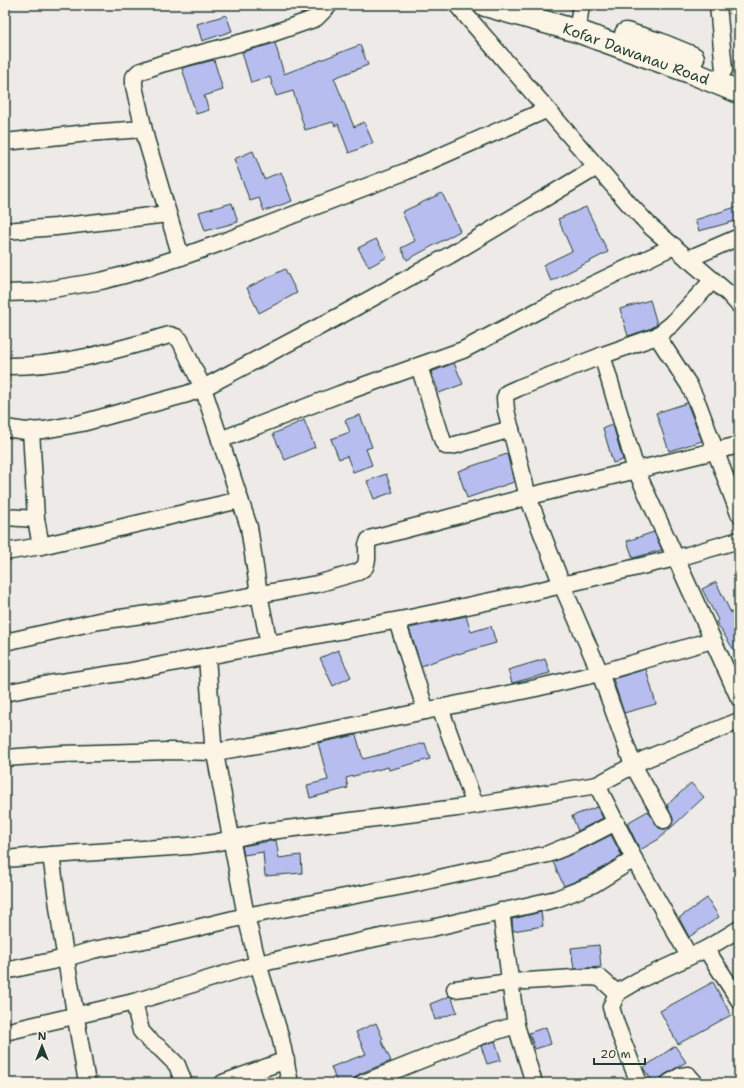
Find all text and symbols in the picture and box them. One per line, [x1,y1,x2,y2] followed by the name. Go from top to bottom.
[560,18,712,90] street label: Kofar Dawanau Road
[22,1026,62,1066] north arrow
[38,1029,47,1044] text: N
[594,1040,645,1066] scale bar
[600,1046,631,1062] text: 20 m

